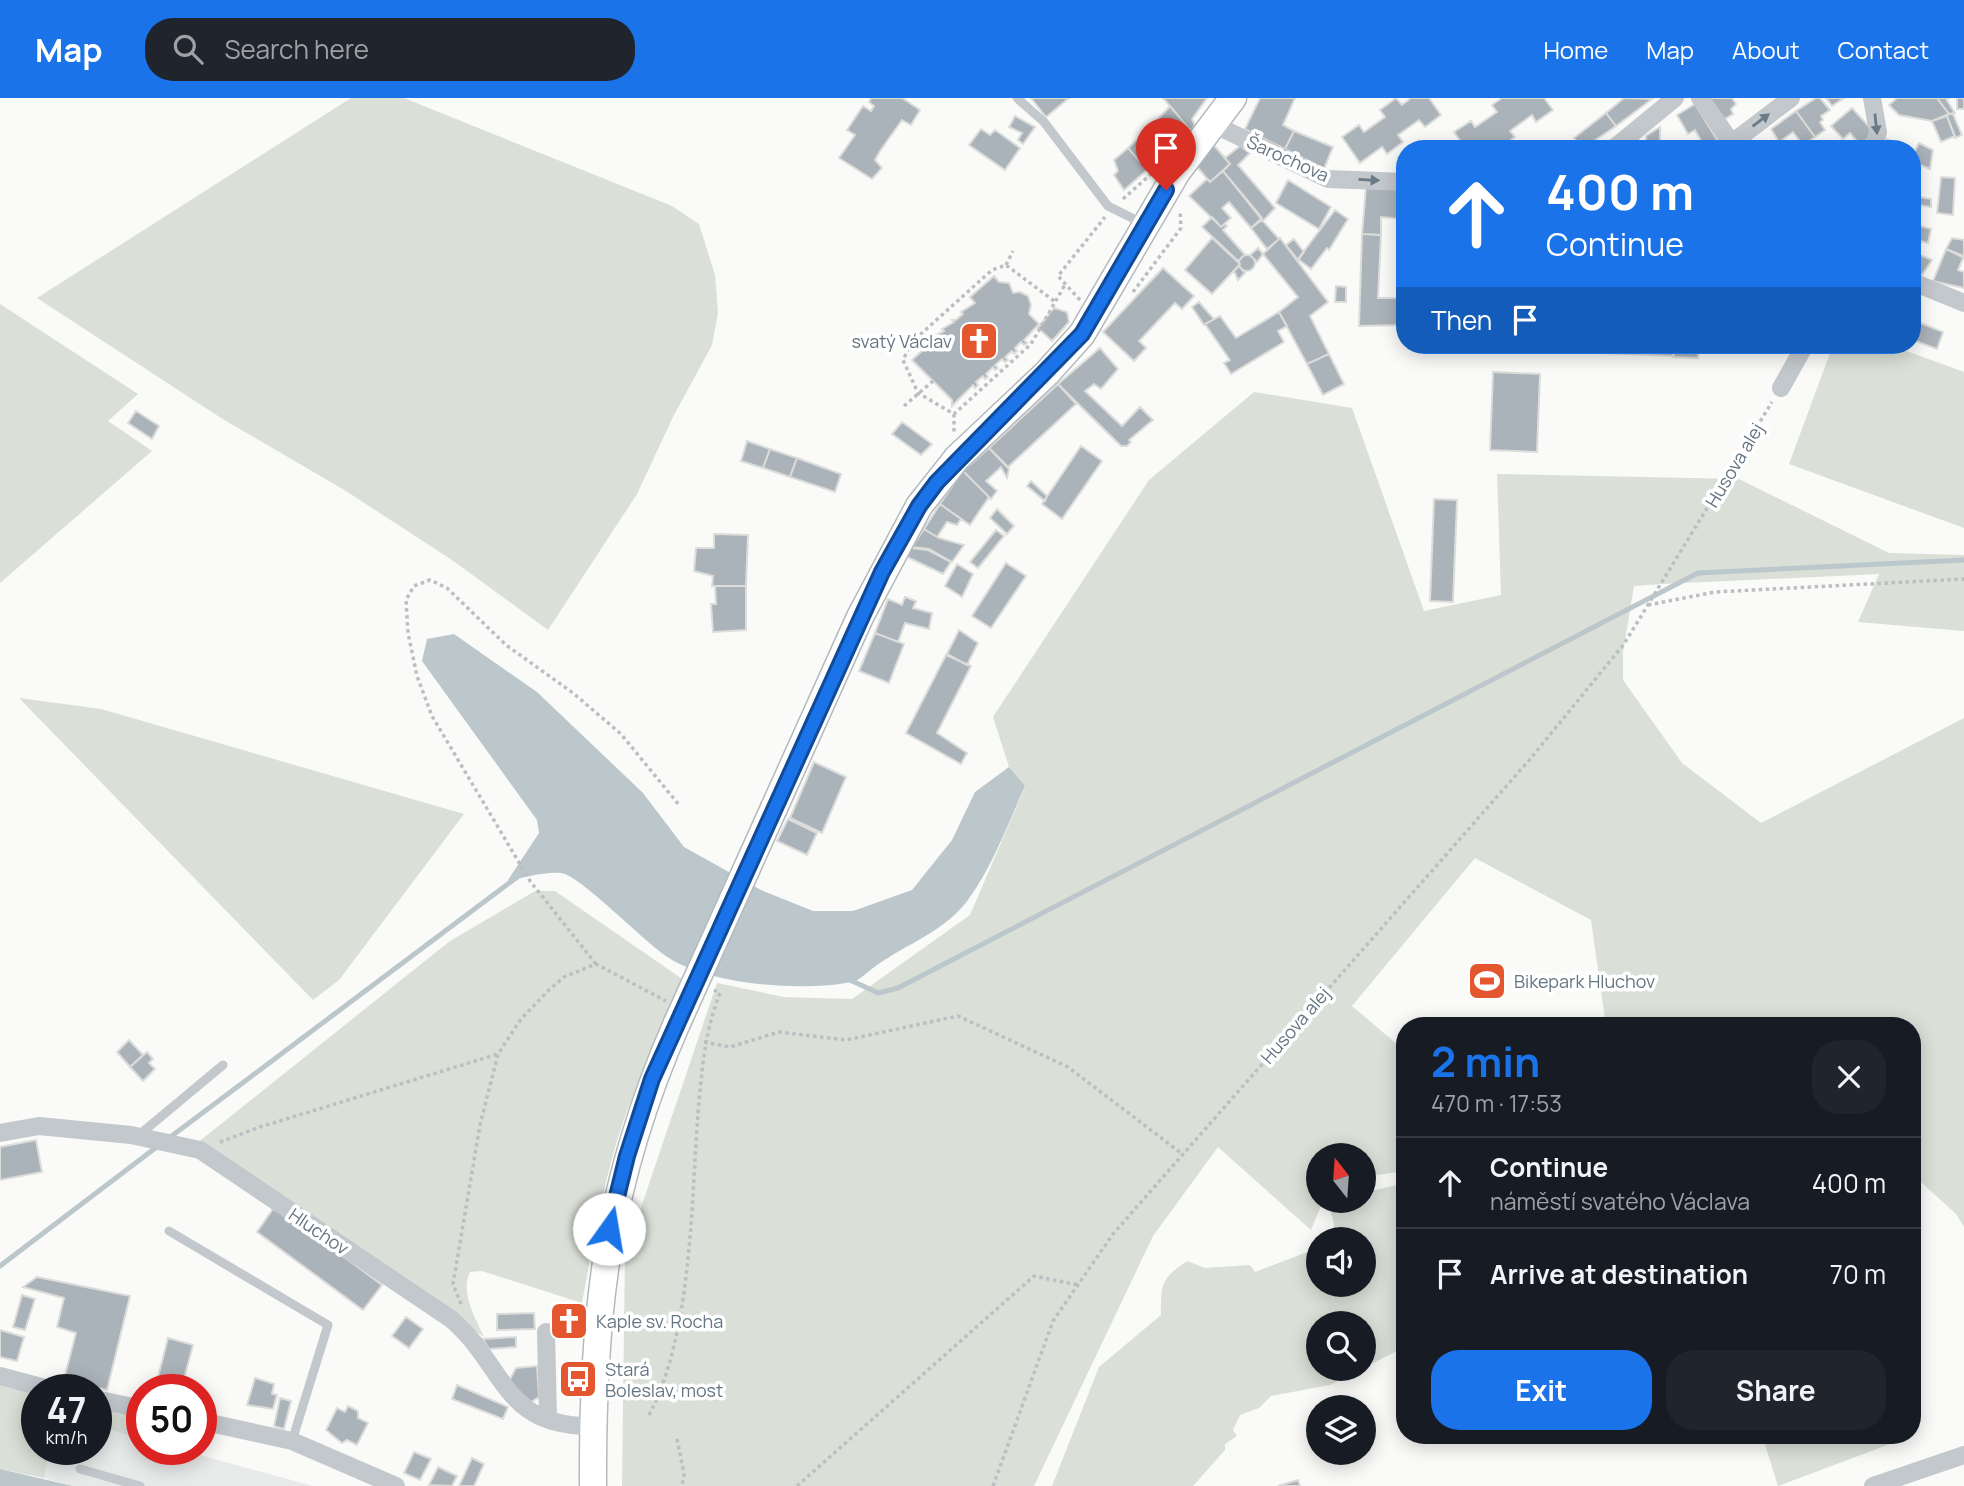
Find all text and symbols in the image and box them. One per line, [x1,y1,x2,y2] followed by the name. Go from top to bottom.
[145,18,635,81] search box
[35,27,103,72] text: Map
[169,30,207,68] icon: search
[225,31,369,67] text: Search here
[1543,33,1608,66] text: Home
[1646,33,1694,66] text: Map
[1732,33,1800,66] text: About
[1838,33,1929,66] text: Contact
[1752,113,1770,128] one-way arrow
[1871,113,1882,135] one-way arrow
[1136,118,1196,190] pin
[1147,129,1185,167] icon: arrive
[1243,129,1333,187] street label: Šarochova
[1546,158,1694,225] text: 400 m
[1431,168,1522,259] icon: ahead
[1359,175,1381,186] one-way arrow
[1546,222,1684,266] text: Continue
[1506,301,1544,339] icon: arrive
[1431,302,1492,338] text: Then
[958,320,1000,362] church icon: svatý Václav
[852,329,952,353] place label: svatý Václav
[1699,418,1769,512] street label: Husova alej
[1466,960,1508,1002] sports icon: Bikepark Hluchov
[1514,969,1655,993] place label: Bikepark Hluchov
[1255,982,1335,1068] street label: Husova alej
[1431,1032,1540,1090] text: 2 min
[1812,1040,1886,1114] button: close
[1431,1087,1562,1119] text: 470 m · 17:53
[1306,1143,1376,1213] north arrow
[1306,1143,1376,1465] map controls
[1490,1149,1608,1185] text: Continue
[1431,1164,1469,1202] icon: ahead
[1812,1165,1886,1201] text: 400 m
[1490,1185,1750,1217] text: náměstí svatého Václava
[572,1192,646,1266] position arrow
[284,1202,354,1260] street label: Hluchov
[1306,1227,1376,1297] button: sound
[1431,1255,1469,1293] icon: arrive
[1490,1256,1748,1292] text: Arrive at destination
[1830,1256,1886,1292] text: 70 m
[548,1300,590,1342] church icon: Kaple sv. Rocha
[596,1309,723,1333] place label: Kaple sv. Rocha
[1306,1311,1376,1381] button: search
[1431,1350,1652,1430] button: Exit
[1666,1350,1886,1430] button: Share
[605,1357,723,1402] place label: Stará Boleslav, most
[557,1358,599,1400] bus stop icon: Stará Boleslav, most
[126,1374,217,1465] speed limit sign: 50
[47,1386,86,1434] text: 47
[1306,1395,1376,1465] button: layers
[46,1425,87,1449] text: km/h

